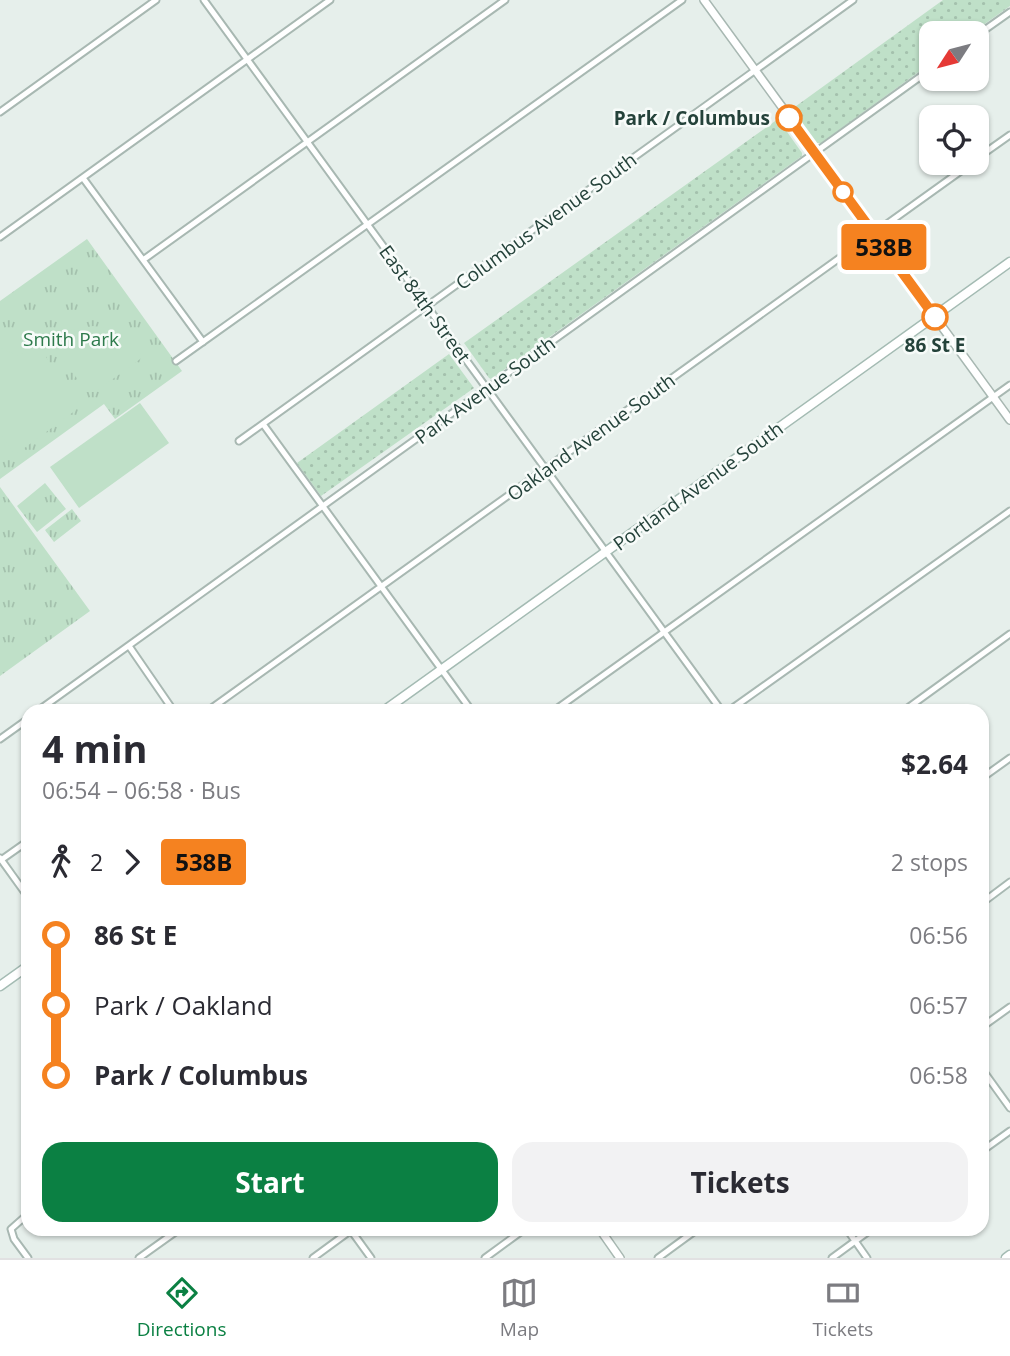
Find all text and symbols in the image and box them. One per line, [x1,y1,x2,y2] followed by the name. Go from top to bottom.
[919,21,989,91] north arrow
[919,21,989,175] map controls
[614,105,770,131] place label: Park / Columbus
[776,105,802,131] marker: Park / Columbus
[919,105,989,175] button: locate
[450,146,642,296] street label: Columbus Avenue South
[833,182,853,202] unlabelled marker
[835,224,933,270] line badge: 538B
[855,230,913,263] text: 538B
[373,240,477,368] street label: East 84th Street
[922,304,948,330] marker: 86 St E
[23,326,119,352] park label: Smith Park
[410,330,560,450] street label: Park Avenue South
[905,332,965,358] place label: 86 St E
[502,367,680,507] street label: Oakland Avenue South
[608,416,788,556] street label: Portland Avenue South
[42,722,147,774] text: 4 min
[901,746,968,782] text: $2.64
[42,774,241,806] text: 06:54 – 06:58 · Bus
[42,843,80,881] icon: walk
[113,843,151,881] icon: forward
[175,845,232,878] text: 538B
[90,846,103,878] text: 2
[891,846,968,878] text: 2 stops
[94,917,177,953] text: 86 St E
[909,919,968,951] text: 06:56
[94,987,273,1023] text: Park / Oakland
[909,989,968,1021] text: 06:57
[94,1057,308,1093] text: Park / Columbus
[909,1059,968,1091] text: 06:58
[42,1142,498,1222] button: Start
[512,1142,968,1222] button: Tickets
[137,1274,227,1342] tab: Directions
[500,1274,539,1342] tab: Map
[812,1274,873,1342] tab: Tickets

